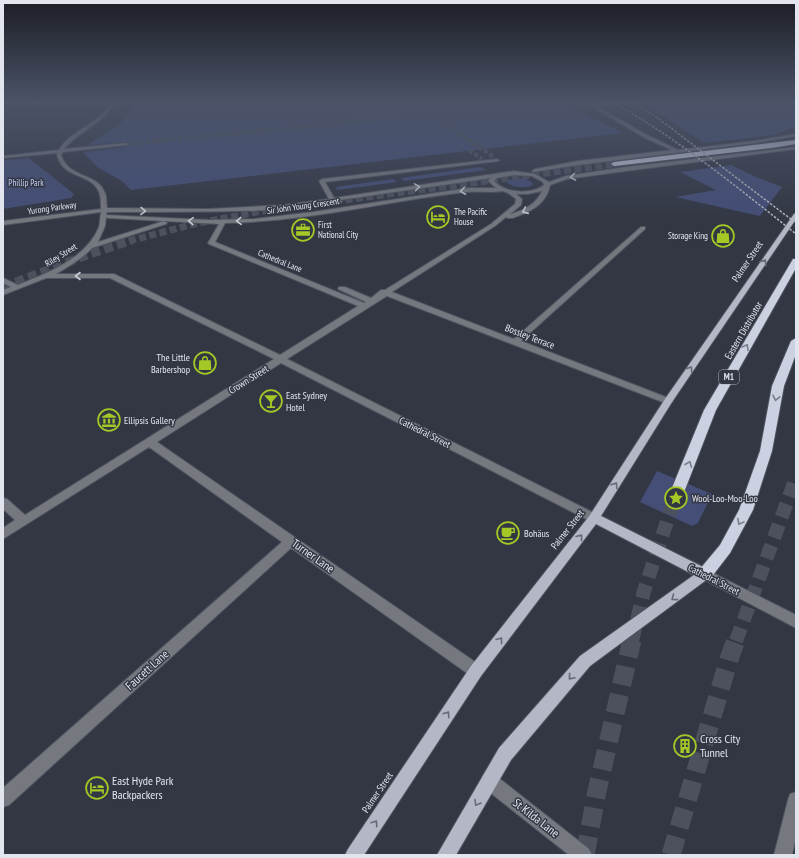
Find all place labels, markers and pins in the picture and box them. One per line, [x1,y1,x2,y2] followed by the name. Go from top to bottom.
[425,204,451,230] hotel icon: The Pacific House
[454,206,488,227] place label: The Pacific House
[290,217,316,243] office icon: First National City
[318,219,359,240] place label: First National City
[710,223,736,249] shop icon: Storage King
[668,230,708,241] place label: Storage King
[192,350,218,376] shop icon: The Little Barbershop
[151,351,190,376] place label: The Little Barbershop
[258,388,284,414] bar icon: East Sydney Hotel
[286,389,327,414] place label: East Sydney Hotel
[96,407,122,433] museum icon: Ellipsis Gallery
[124,414,175,427] place label: Ellipsis Gallery
[663,485,689,511] place icon: Wool-Loo-Moo-Loo
[692,492,758,505] place label: Wool-Loo-Moo-Loo
[495,520,521,546] cafe icon: Bohäus
[524,527,550,540] place label: Bohäus
[700,731,741,760] place label: Cross City Tunnel
[672,733,698,759] building icon: Cross City Tunnel
[112,773,174,802] place label: East Hyde Park Backpackers
[84,775,110,801] hotel icon: East Hyde Park Backpackers

